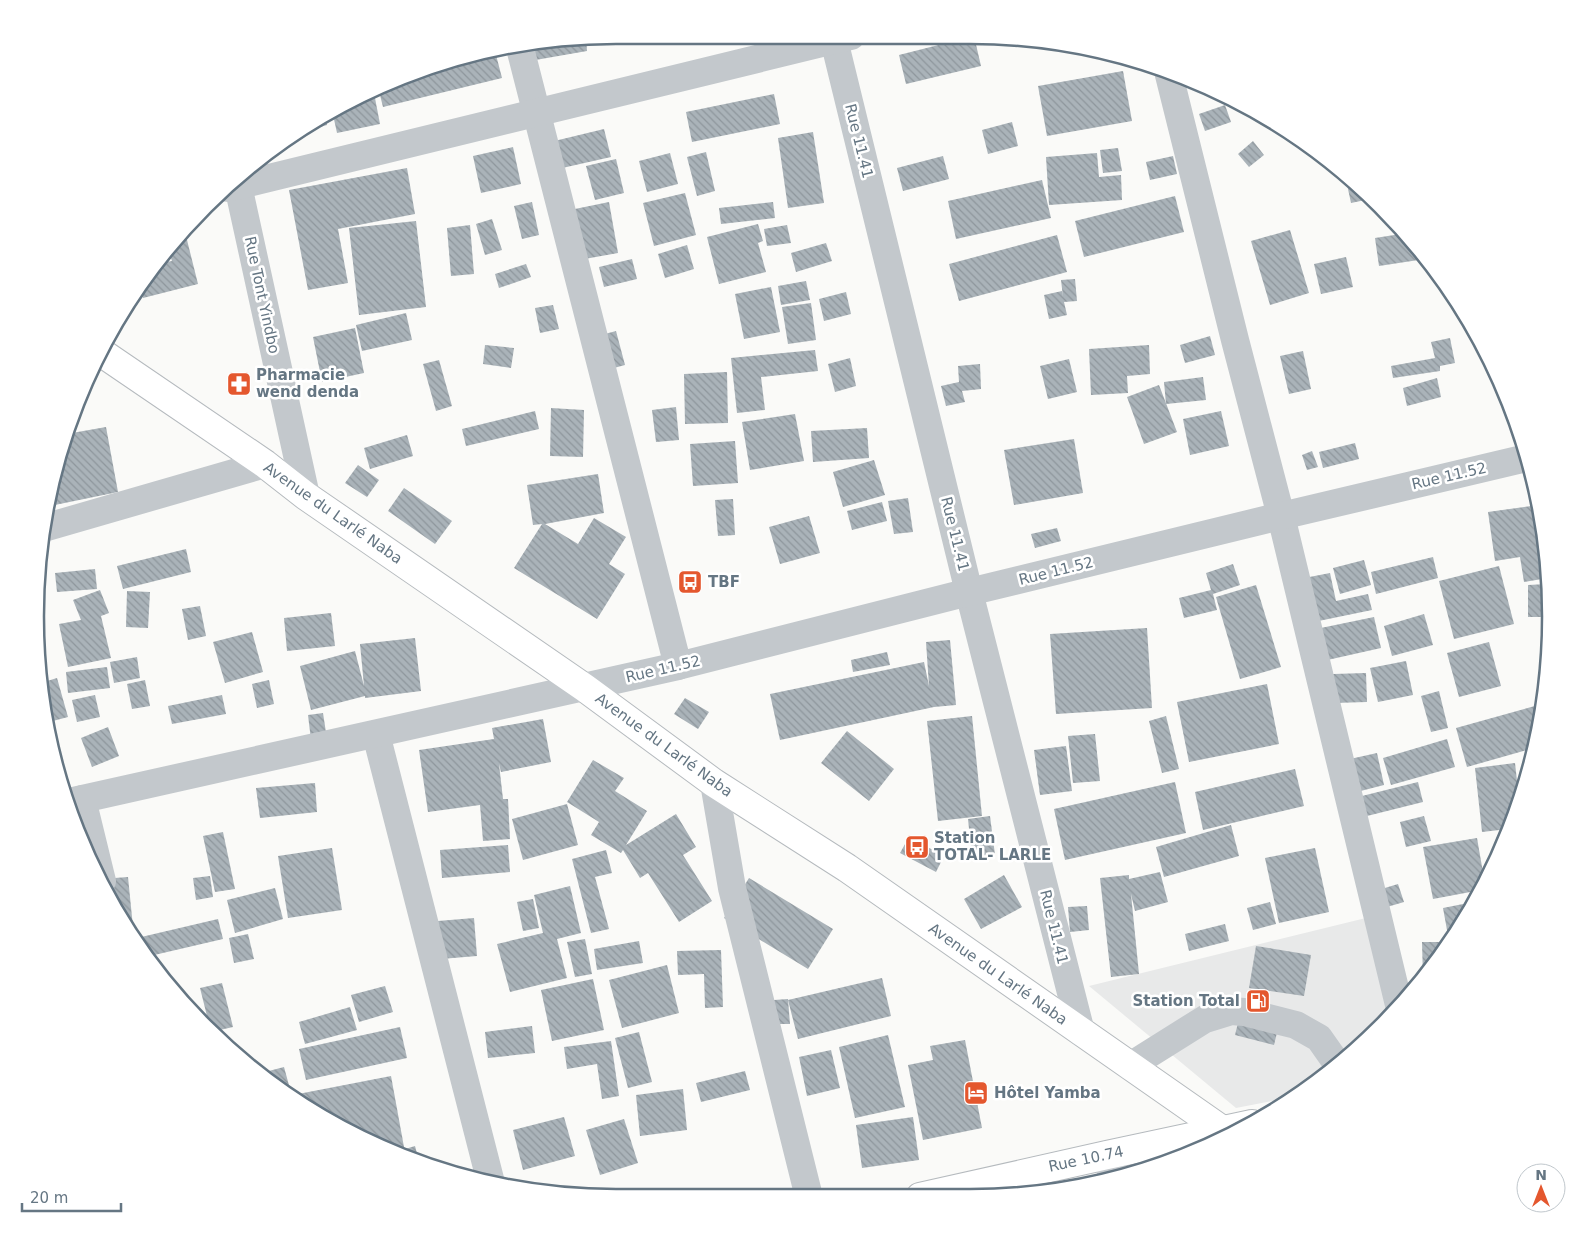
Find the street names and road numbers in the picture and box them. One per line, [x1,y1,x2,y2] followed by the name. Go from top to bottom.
[841,102,877,180] street label: Rue 11.41
[241,235,283,355] street label: Rue Tont Yindbo
[260,458,406,568] street label: Avenue du Larlé Naba
[1410,459,1488,493] street label: Rue 11.52
[937,495,973,573] street label: Rue 11.41
[1017,553,1095,589] street label: Rue 11.52
[624,652,702,686] street label: Rue 11.52
[592,689,736,801] street label: Avenue du Larlé Naba
[1036,888,1072,966] street label: Rue 11.41
[925,919,1071,1029] street label: Avenue du Larlé Naba
[1047,1142,1125,1176] street label: Rue 10.74

